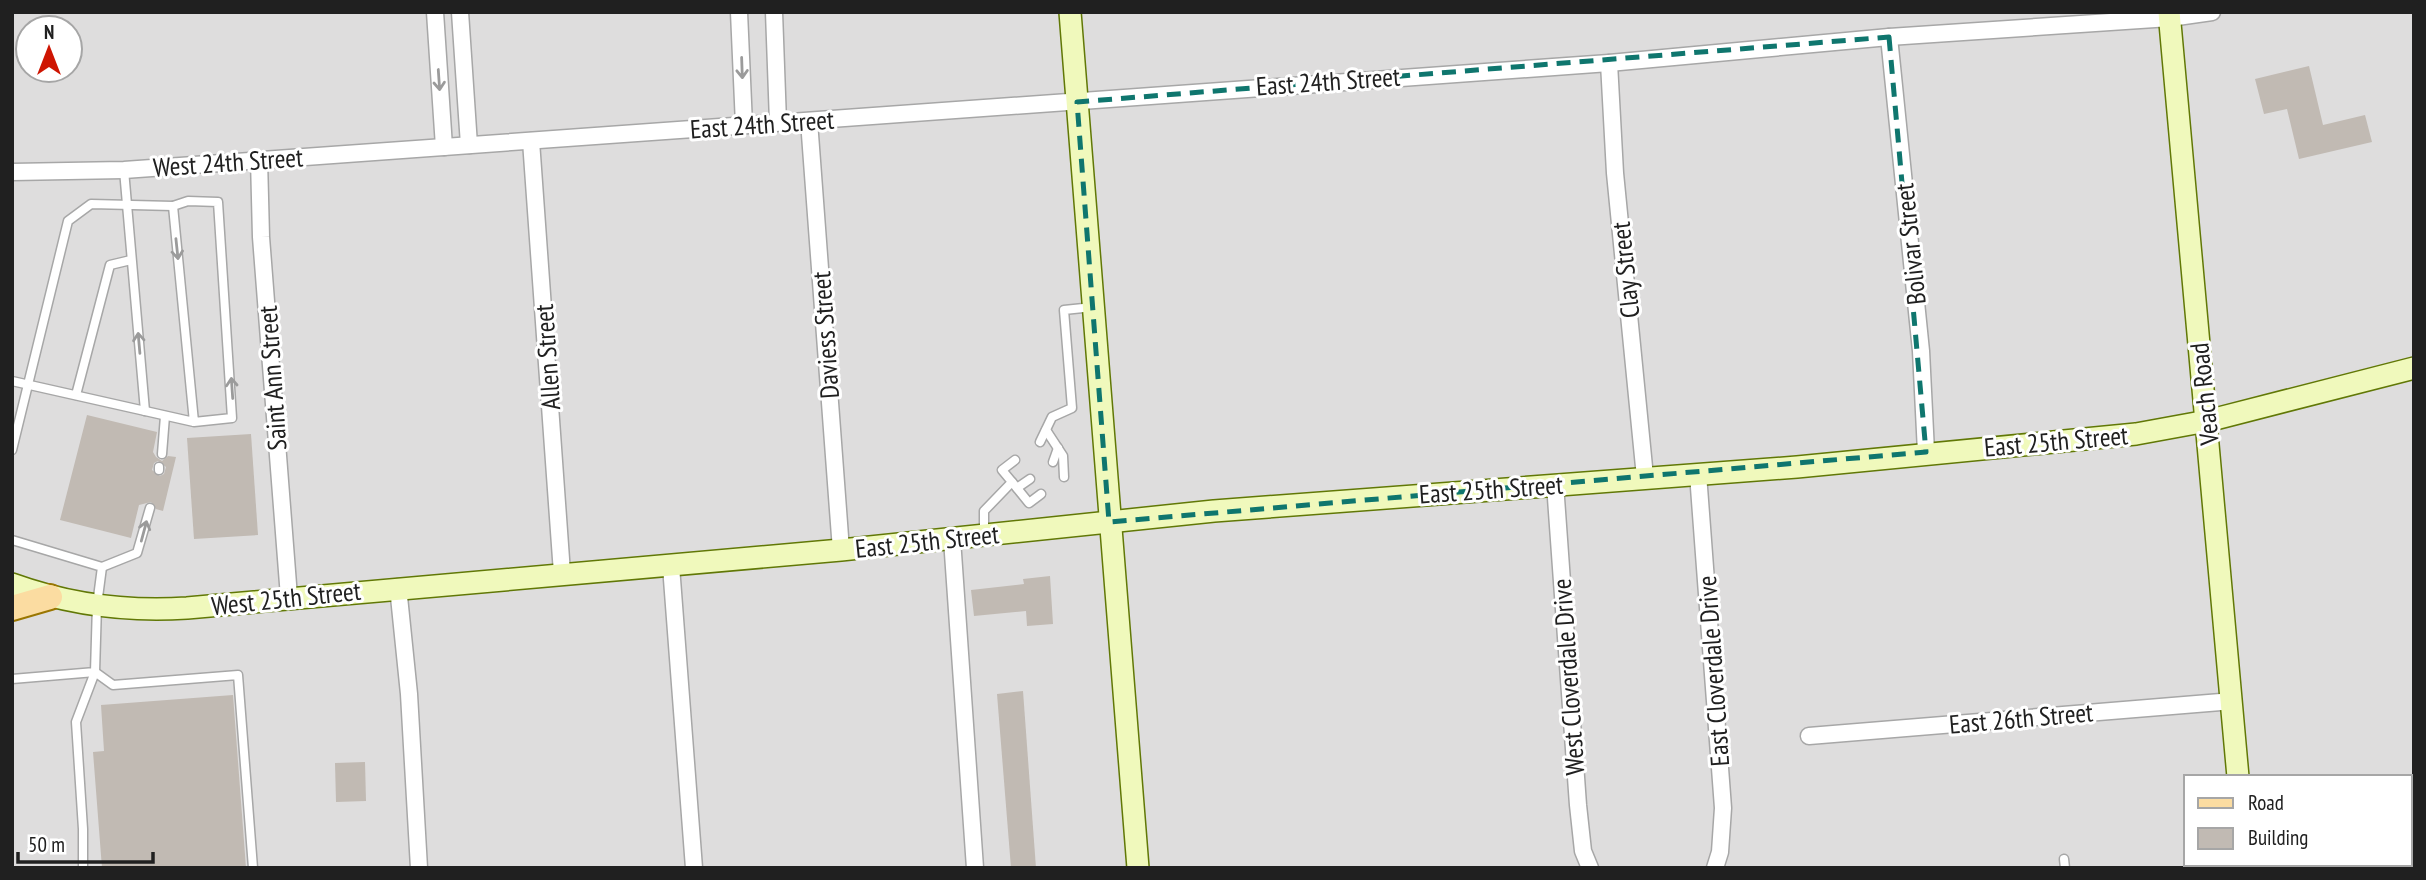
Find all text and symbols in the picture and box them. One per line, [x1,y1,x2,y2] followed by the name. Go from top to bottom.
[14,14,84,84] north arrow
[44,20,54,44] text: N
[735,57,748,80] one-way arrow
[1255,60,1401,102] street label: East 24th Street
[433,68,446,91] one-way arrow
[689,103,835,145] street label: East 24th Street
[152,140,304,184] street label: West 24th Street
[1887,182,1933,306] street label: Bolivar Street
[1604,220,1646,320] street label: Clay Street
[171,238,184,260] one-way arrow
[804,270,846,400] street label: Daviess Street
[527,303,567,411] street label: Allen Street
[250,305,294,451] street label: Saint Ann Street
[132,332,145,355] one-way arrow
[2182,341,2226,448] street label: Veach Road
[225,378,238,400] one-way arrow
[1983,418,2129,464] street label: East 25th Street
[1418,468,1564,510] street label: East 25th Street
[854,517,1000,565] street label: East 25th Street
[138,520,151,542] one-way arrow
[210,574,362,622] street label: West 25th Street
[1690,575,1736,767] street label: East Cloverdale Drive
[1545,578,1591,776] street label: West Cloverdale Drive
[1948,695,2094,741] street label: East 26th Street
[2184,775,2412,866] legend
[2248,789,2284,816] text: Road
[18,820,152,864] scale bar
[2248,824,2308,851] text: Building
[28,831,65,858] text: 50 m

